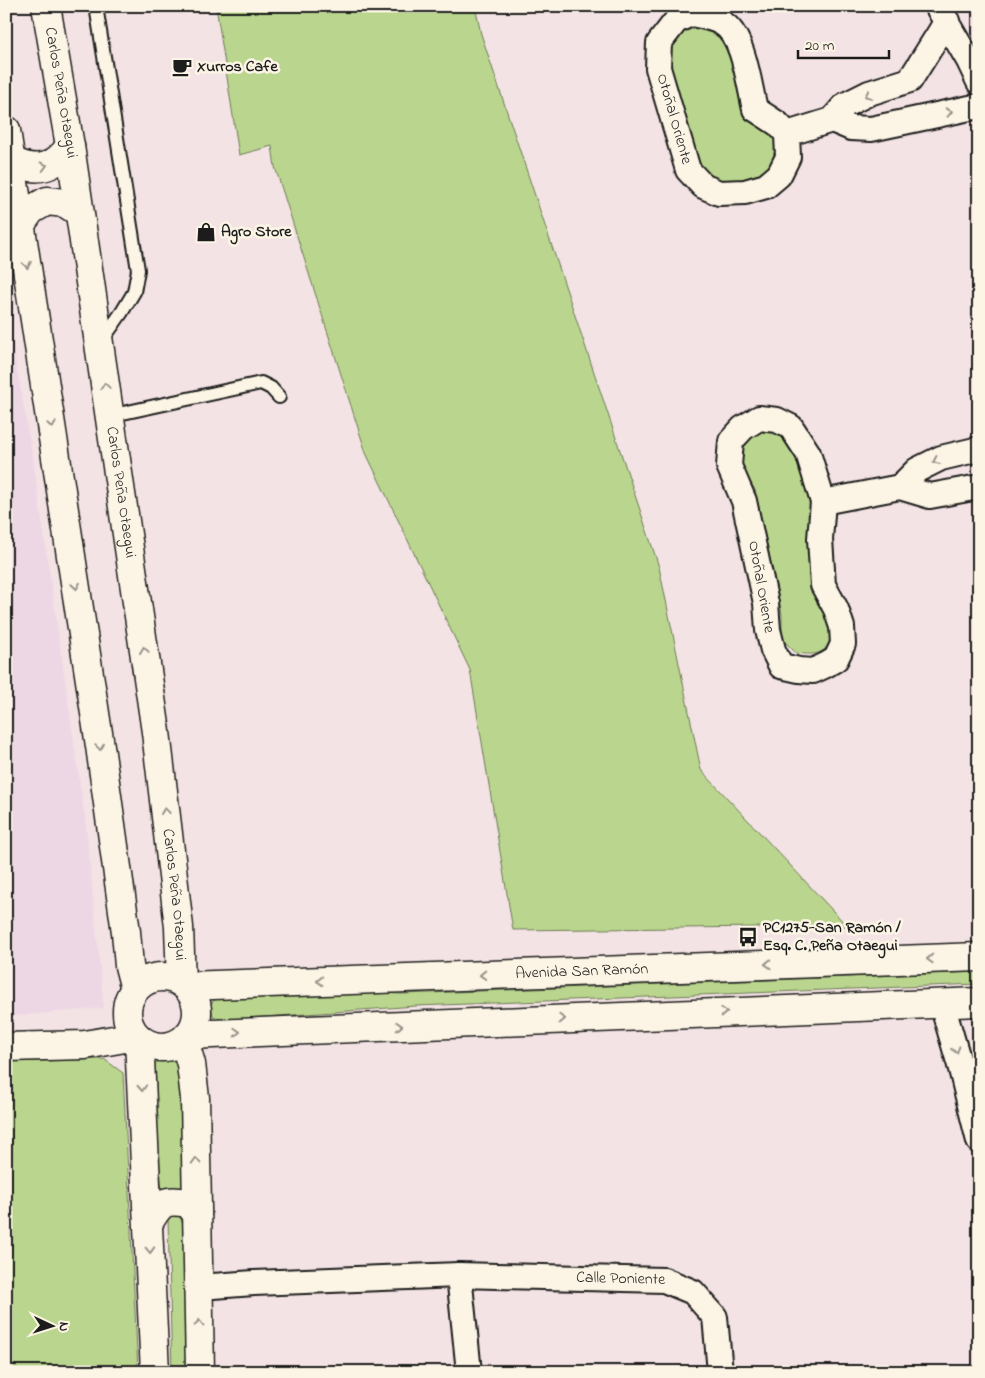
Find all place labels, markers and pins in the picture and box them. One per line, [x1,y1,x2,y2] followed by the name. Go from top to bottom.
[197,55,279,79] place label: Xurros Cafe
[171,56,193,78] cafe icon: Xurros Cafe
[221,220,292,245] place label: Agro Store
[195,221,217,243] shop icon: Agro Store
[763,916,901,959] place label: PC1275-San Ramón / Esq. C. Peña Otaegui
[737,926,759,948] bus stop icon: PC1275-San Ramón / Esq. C. Peña Otaegui

